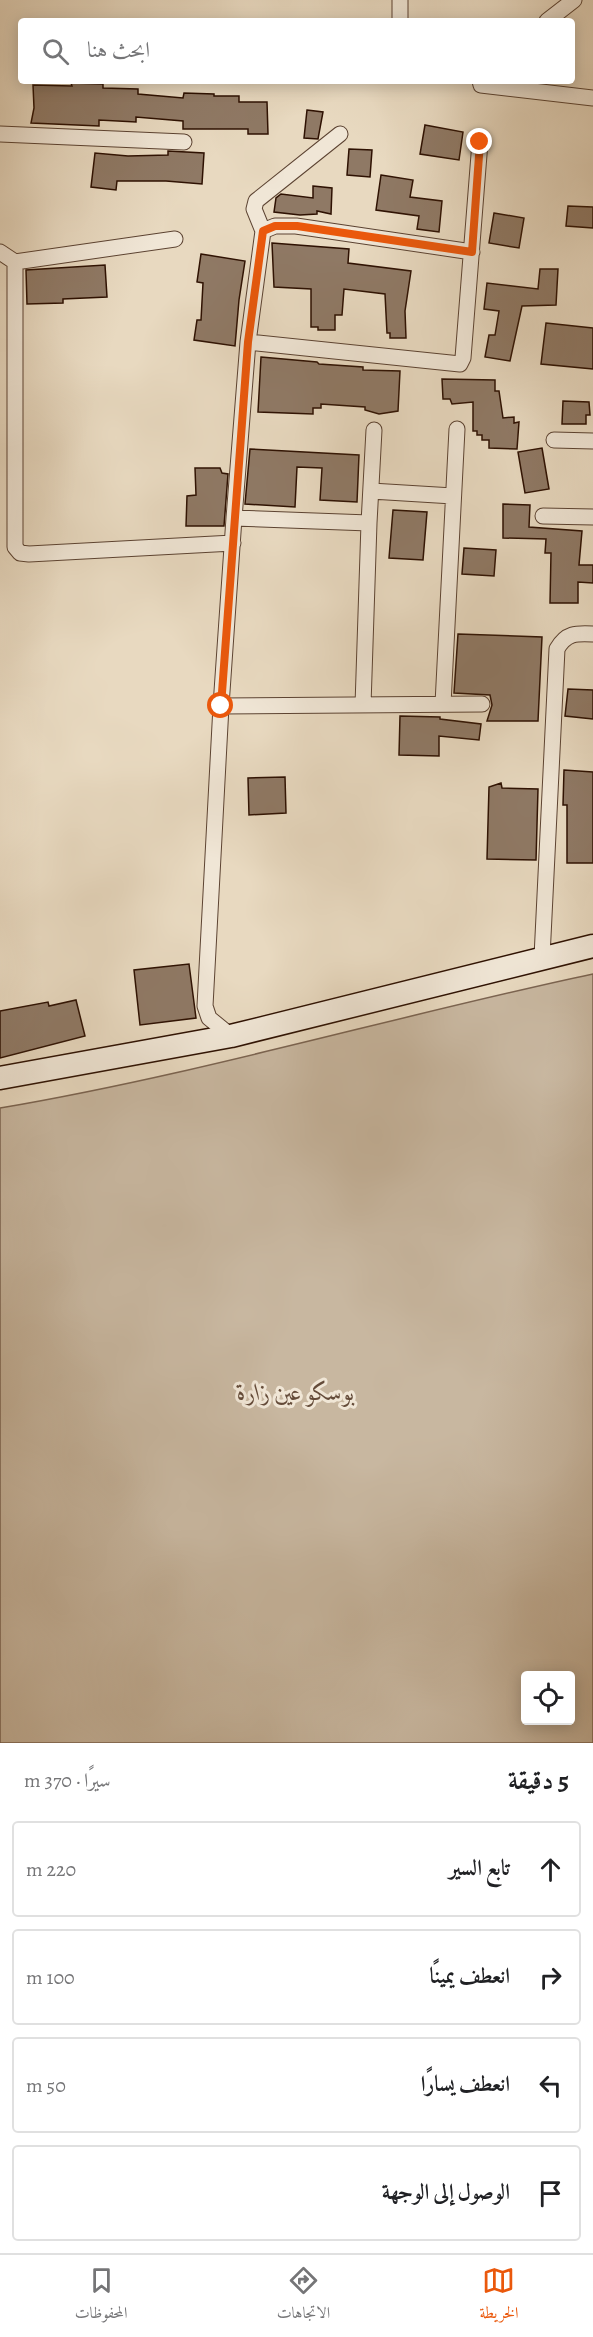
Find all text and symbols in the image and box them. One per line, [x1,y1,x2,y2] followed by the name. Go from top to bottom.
[18,18,575,84] search box
[39,35,72,68] icon: search
[87,35,150,65] text: ابحث هنا
[466,128,492,154] route end
[207,692,233,718] route start
[236,1376,355,1408] park label: بوسكو عين زارة
[521,1671,575,1725] map controls
[521,1671,575,1725] button: locate
[508,1763,569,1798] text: 5 دقيقة
[24,1767,111,1794] text: سيرًا · 370 m
[449,1853,510,1883] text: تابع السير
[534,1853,567,1886] icon: ahead
[26,1856,76,1883] text: 220 m
[430,1961,510,1991] text: انعطف يمينًا
[534,1961,567,1994] icon: right
[26,1964,75,1991] text: 100 m
[421,2069,510,2099] text: انعطف يسارًا
[534,2069,567,2102] icon: left
[26,2072,66,2099] text: 50 m
[382,2177,510,2207] text: الوصول إلى الوجهة
[534,2177,567,2210] icon: arrive
[75,2264,127,2328] tab: المحفوظات
[277,2264,330,2328] tab: الاتجاهات
[479,2264,518,2328] tab: الخريطة

